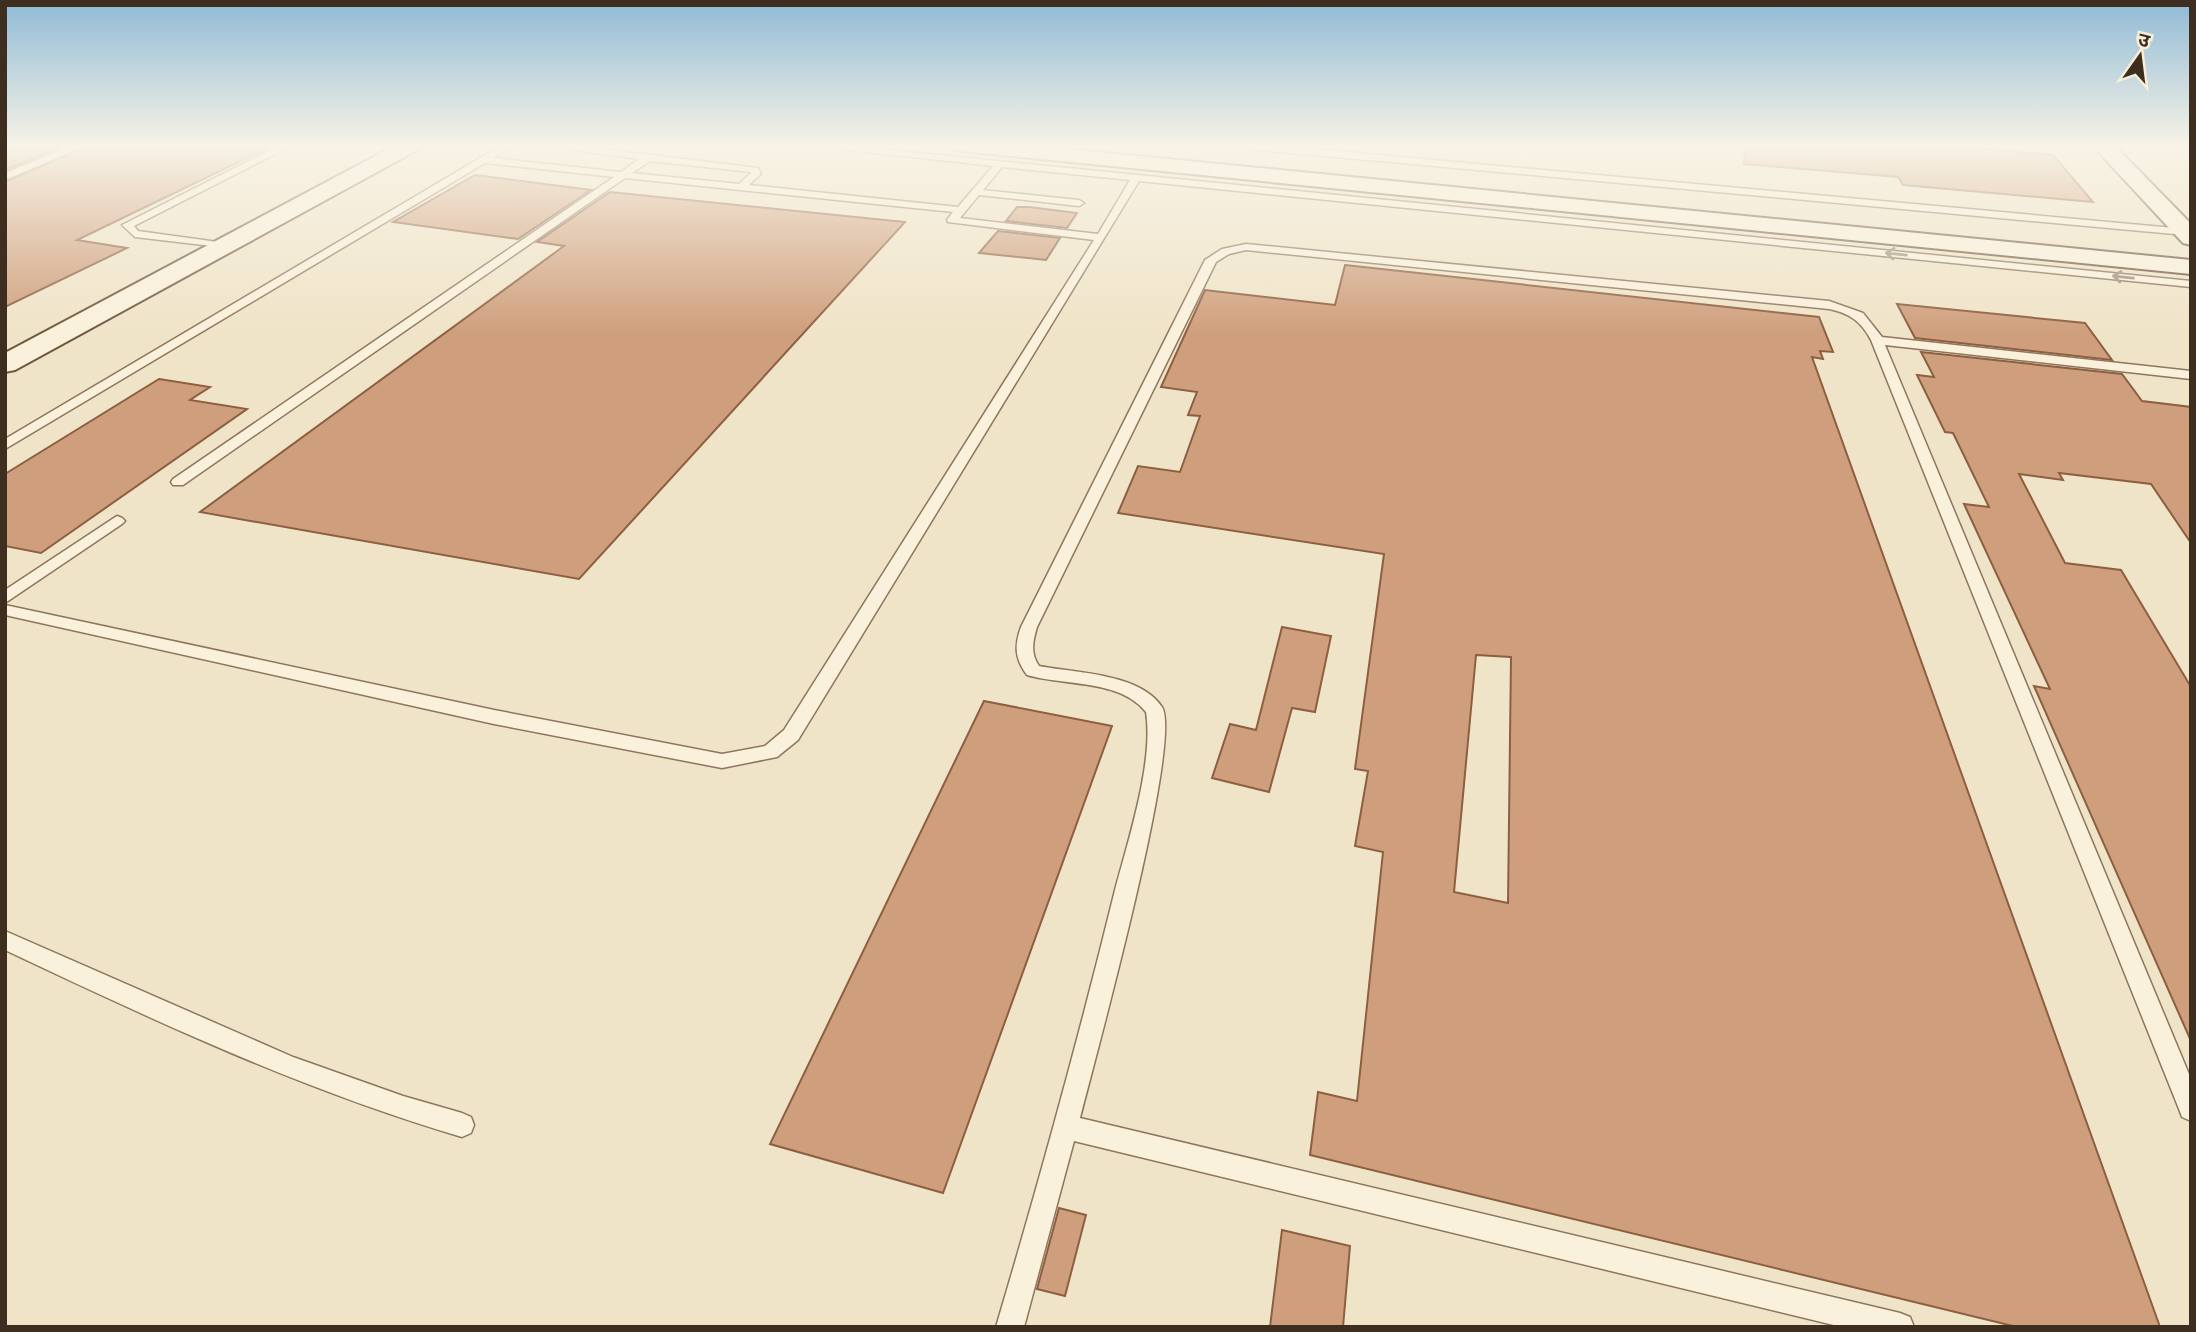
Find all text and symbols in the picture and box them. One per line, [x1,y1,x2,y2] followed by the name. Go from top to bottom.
[2105,21,2175,91] north arrow
[2136,26,2154,54] text: उ
[1886,248,1908,261] one-way arrow
[2112,270,2135,283] one-way arrow

